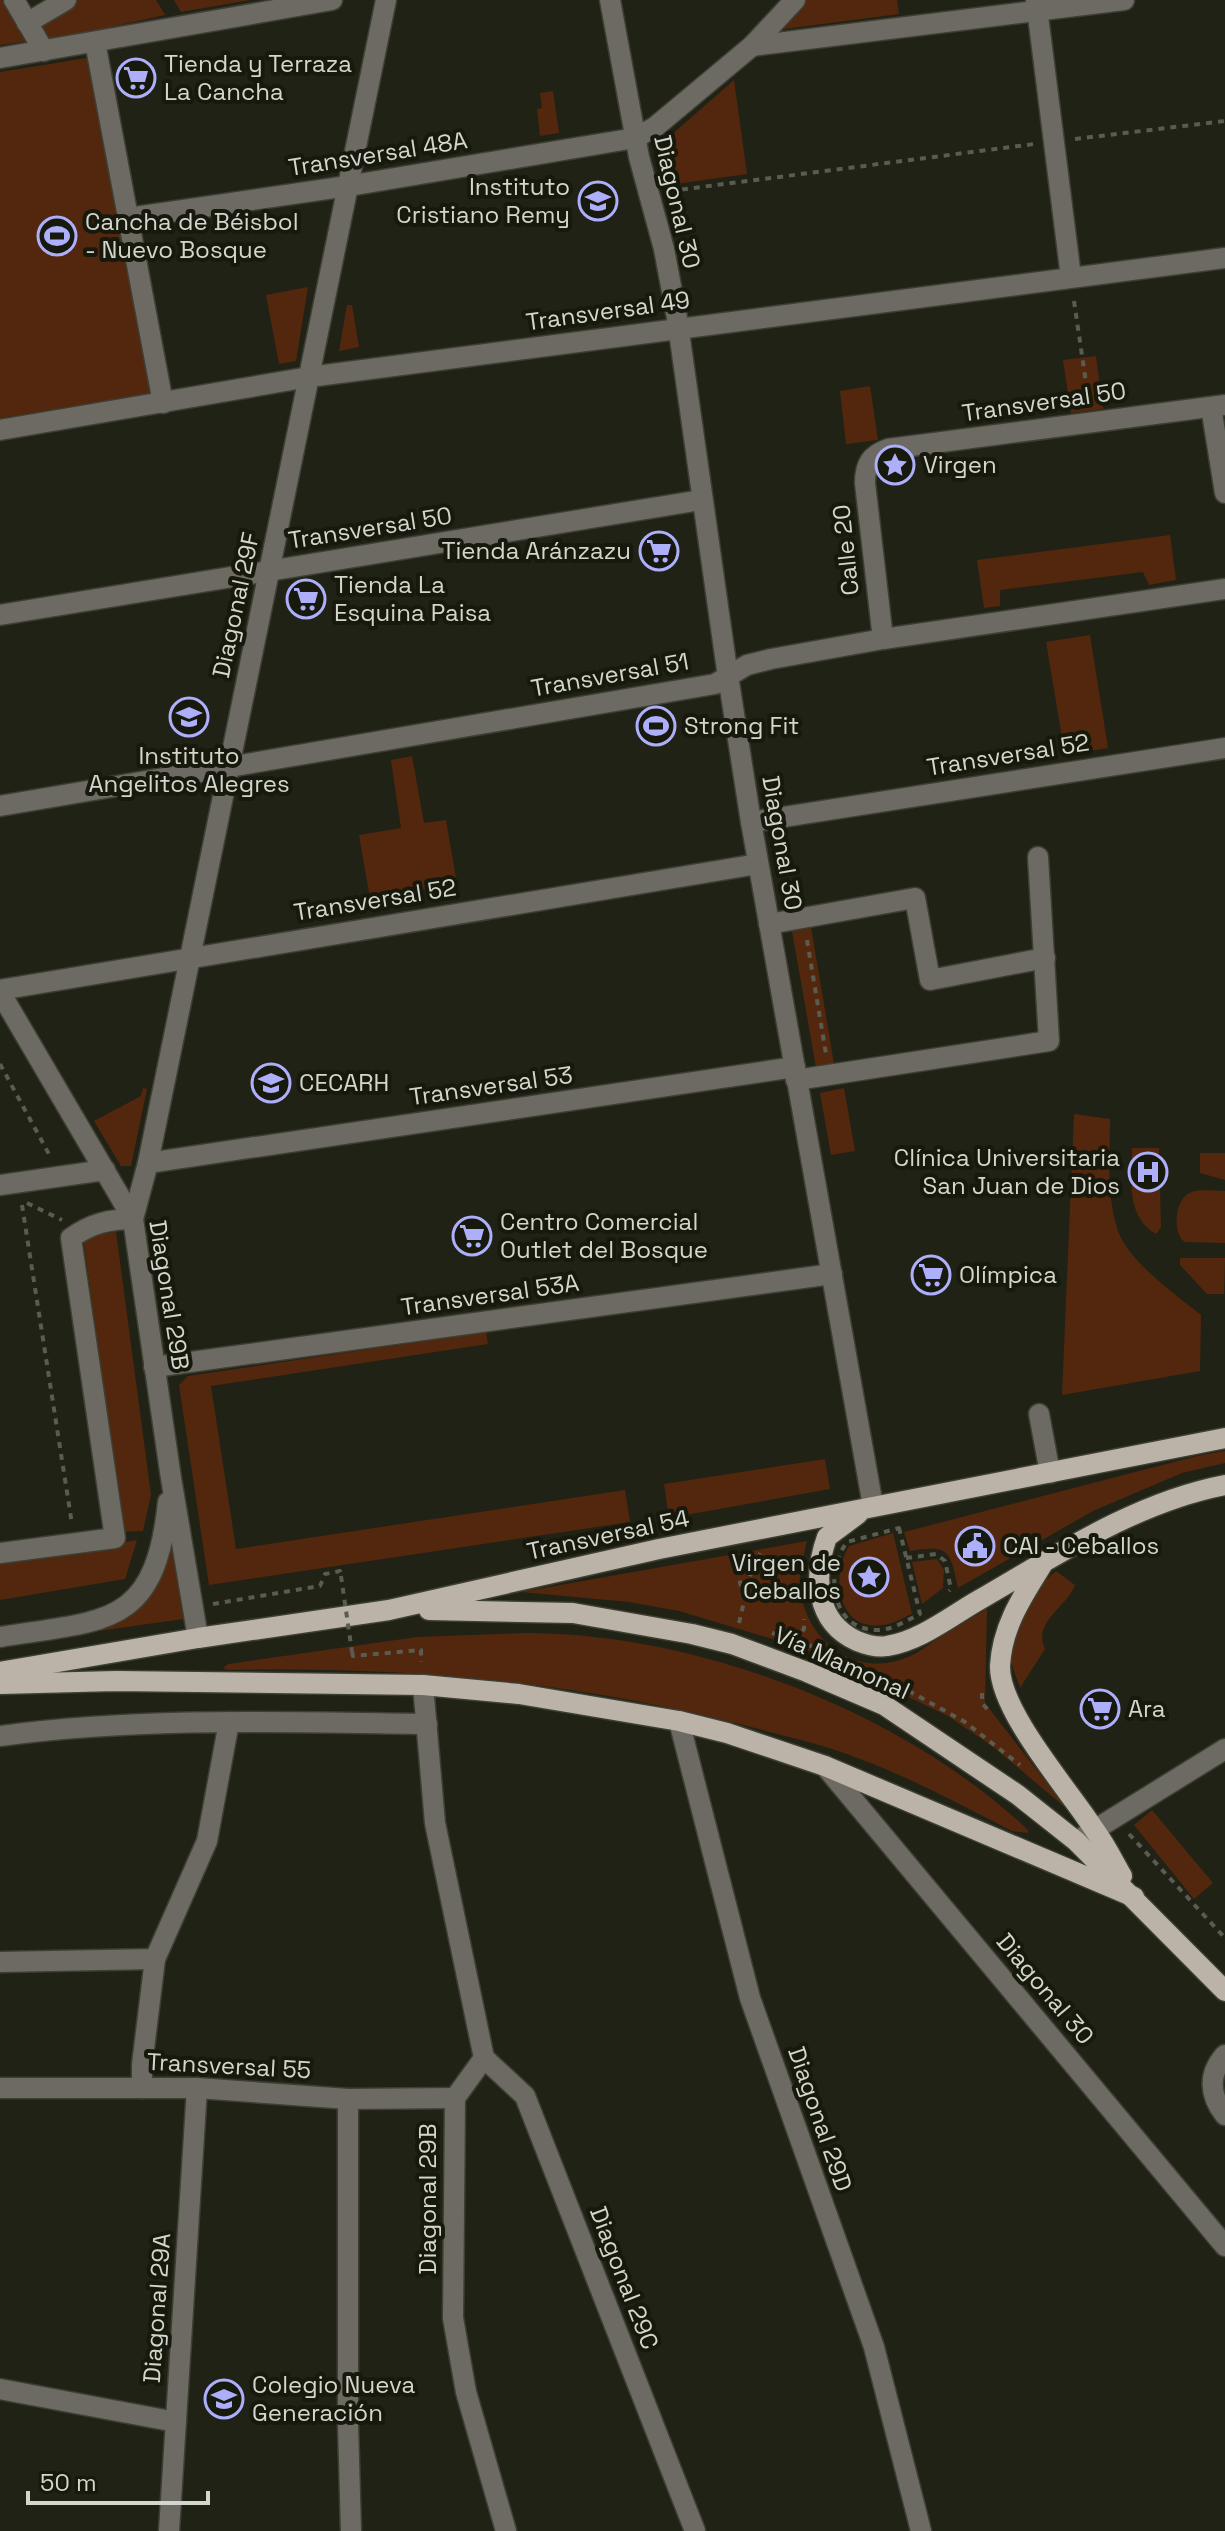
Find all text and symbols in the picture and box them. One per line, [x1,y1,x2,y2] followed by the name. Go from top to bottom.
[164,48,352,107] place label: Tienda y Terraza La Cancha
[115,57,157,99] supermarket icon: Tienda y Terraza La Cancha
[286,124,470,183] street label: Transversal 48A
[647,132,708,272] street label: Diagonal 30
[396,171,570,230] place label: Instituto Cristiano Remy
[577,180,619,222] school or university icon: Instituto Cristiano Remy
[85,206,299,265] place label: Cancha de Béisbol - Nuevo Bosque
[36,215,78,257] sports icon: Cancha de Béisbol - Nuevo Bosque
[524,284,692,337] street label: Transversal 49
[960,375,1128,428] street label: Transversal 50
[874,444,916,486] place icon: Virgen
[923,449,997,480] place label: Virgen
[286,499,454,556] street label: Transversal 50
[825,503,866,597] street label: Calle 20
[205,529,266,681] street label: Diagonal 29F
[638,530,680,572] supermarket icon: Tienda Aránzazu
[442,535,631,566] place label: Tienda Aránzazu
[334,569,491,628] place label: Tienda La Esquina Paisa
[285,578,327,620] supermarket icon: Tienda La Esquina Paisa
[529,645,691,704] street label: Transversal 51
[168,696,210,738] school or university icon: Instituto Angelitos Alegres
[635,705,677,747] sports icon: Strong Fit
[684,710,799,741] place label: Strong Fit
[924,726,1091,783] street label: Transversal 52
[88,740,290,799] place label: Instituto Angelitos Alegres
[755,773,810,913] street label: Diagonal 30
[291,871,458,928] street label: Transversal 52
[407,1059,574,1112] street label: Transversal 53
[250,1062,292,1104] school or university icon: CECARH
[299,1067,389,1098] place label: CECARH
[894,1142,1120,1201] place label: Clínica Universitaria San Juan de Dios
[1127,1151,1169,1193] hospital icon: Clínica Universitaria San Juan de Dios
[500,1206,708,1265] place label: Centro Comercial Outlet del Bosque
[451,1215,493,1257] supermarket icon: Centro Comercial Outlet del Bosque
[142,1218,197,1372] street label: Diagonal 29B
[910,1254,952,1296] supermarket icon: Olímpica
[959,1259,1057,1290] place label: Olímpica
[399,1267,581,1322] street label: Transversal 53A
[524,1502,692,1567] street label: Transversal 54
[954,1525,996,1567] public building icon: CAI - Ceballos
[1003,1530,1159,1561] place label: CAI - Ceballos
[731,1547,841,1606] place label: Virgen de Ceballos
[848,1556,890,1598] place icon: Virgen de Ceballos
[770,1619,915,1706] street label: Vía Mamonal
[1079,1688,1121,1730] supermarket icon: Ara
[1128,1693,1166,1724] place label: Ara
[990,1927,1101,2051] street label: Diagonal 30
[781,2042,860,2195] street label: Diagonal 29D
[146,2046,312,2085] street label: Transversal 55
[412,2123,443,2275] street label: Diagonal 29B
[583,2202,666,2354] street label: Diagonal 29C
[136,2232,177,2384] street label: Diagonal 29A
[252,2369,416,2428] place label: Colegio Nueva Generación
[203,2378,245,2420] school or university icon: Colegio Nueva Generación
[28,2455,208,2505] scale bar
[40,2467,97,2498] text: 50 m

